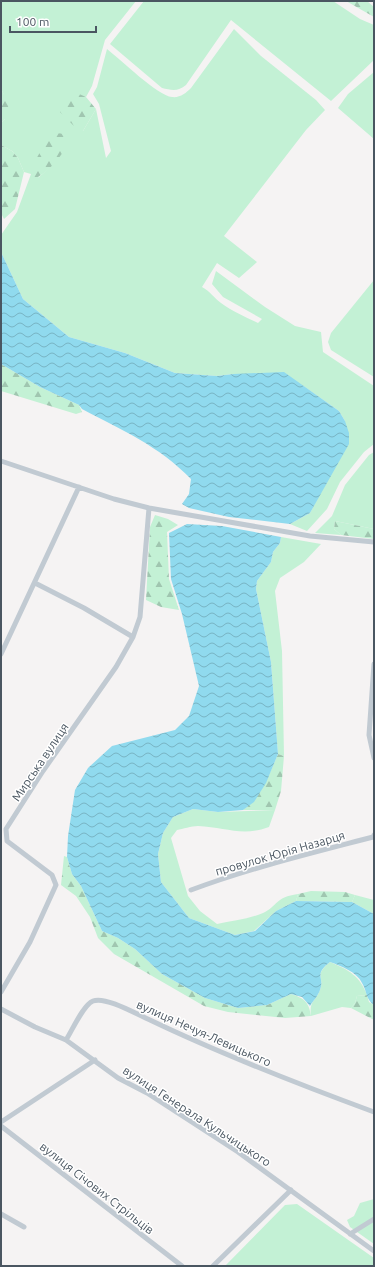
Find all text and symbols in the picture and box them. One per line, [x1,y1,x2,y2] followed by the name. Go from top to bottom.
[10,8,96,34] scale bar
[16,15,49,28] text: 100 m
[9,721,71,803] street label: Мирська вулиця
[214,828,346,878] street label: провулок Юрія Назарця
[135,997,273,1069] street label: вулиця Нечуя-Левицького
[121,1063,273,1169] street label: вулиця Генерала Кульчицького
[38,1140,156,1236] street label: вулиця Січових Стрільців

